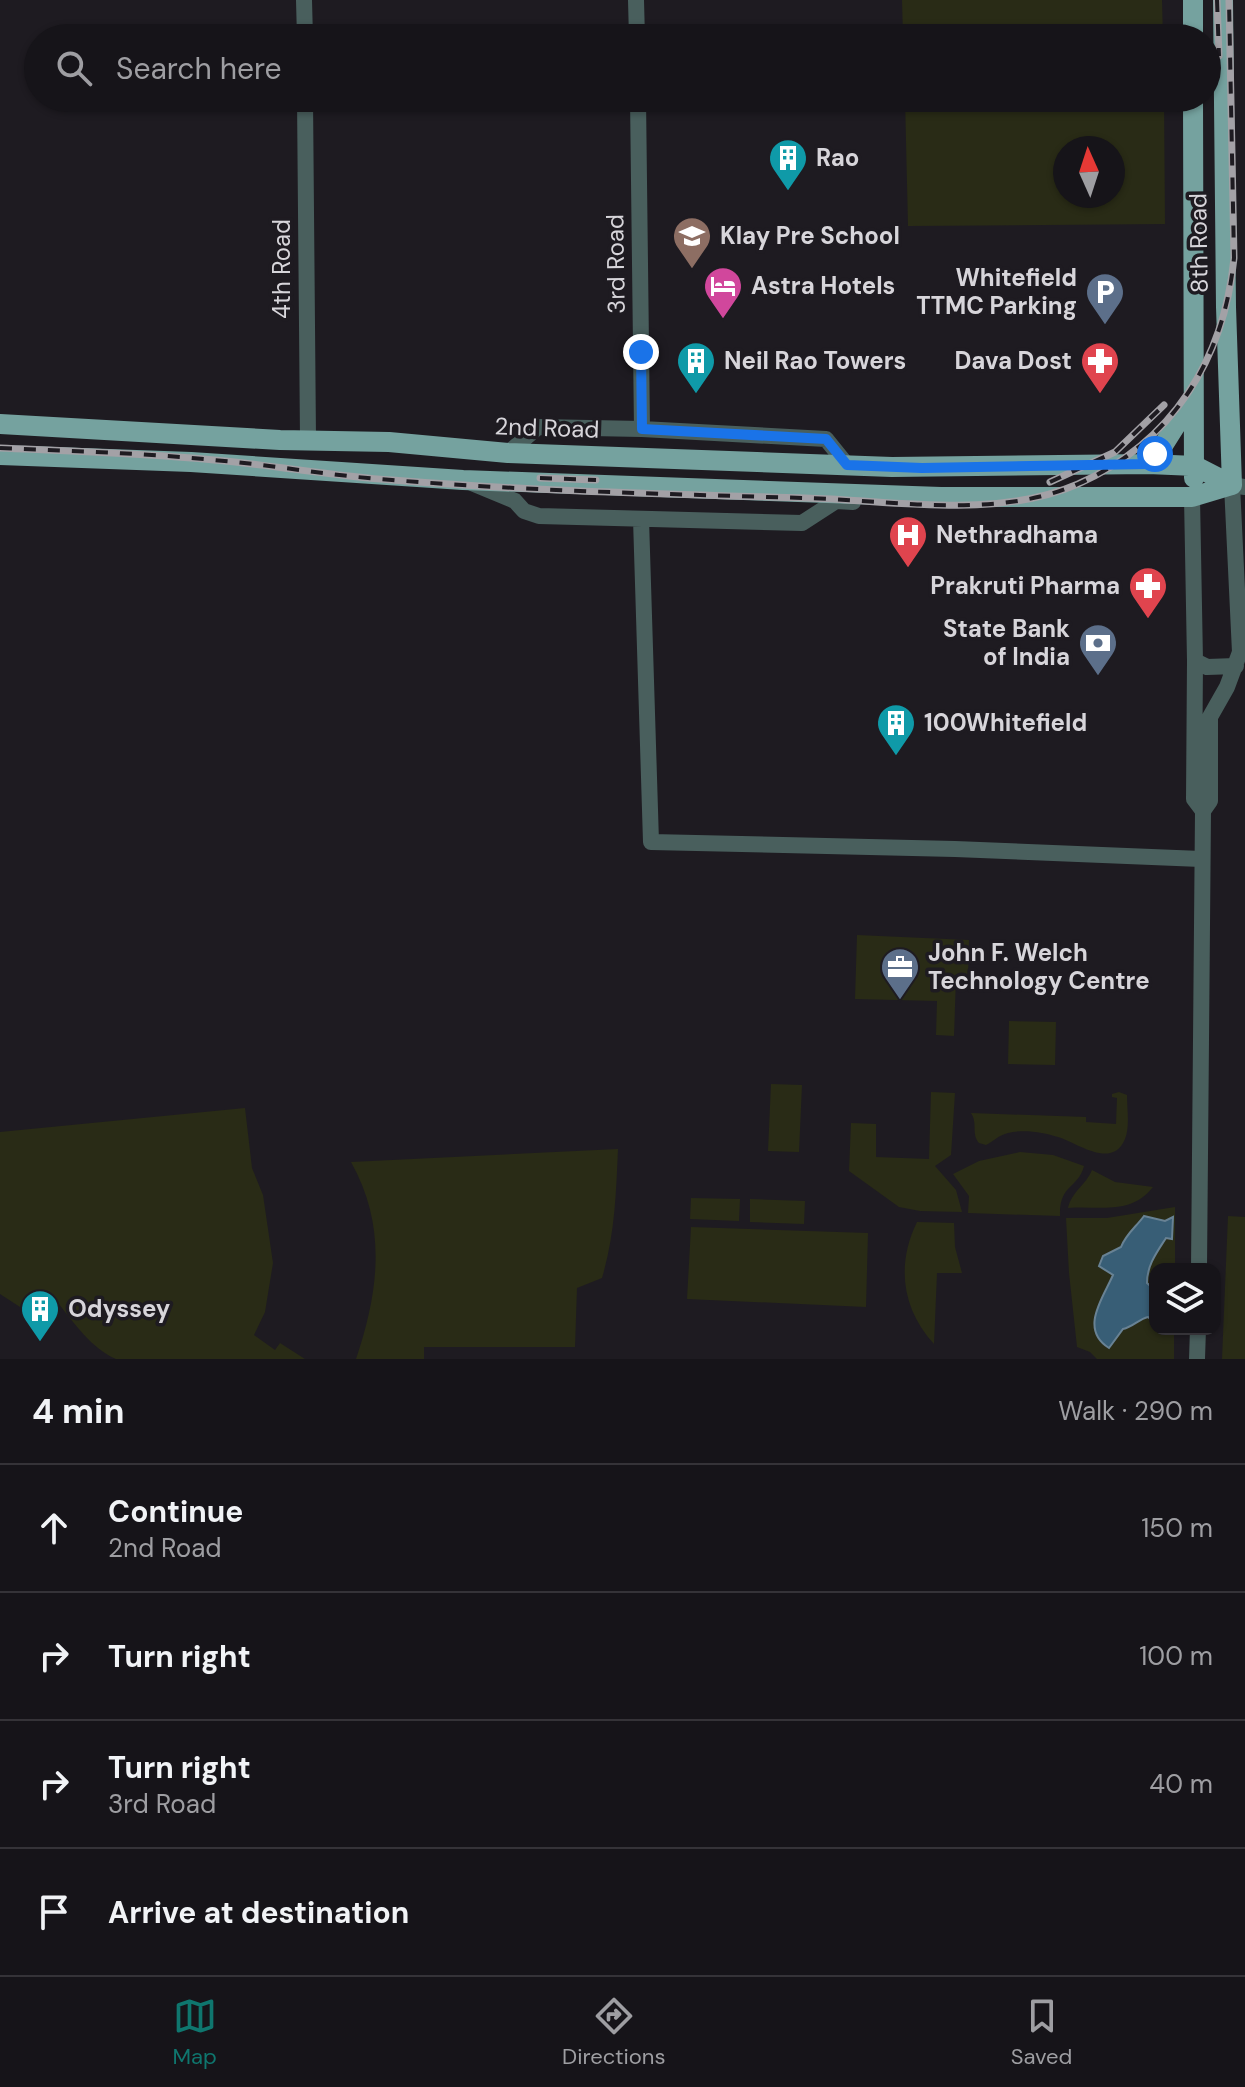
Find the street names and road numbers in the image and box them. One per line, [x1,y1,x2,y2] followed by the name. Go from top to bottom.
[1182,193,1215,293] street label: 8th Road
[599,214,632,314] street label: 3rd Road
[266,219,297,319] street label: 4th Road
[494,410,600,445] street label: 2nd Road

